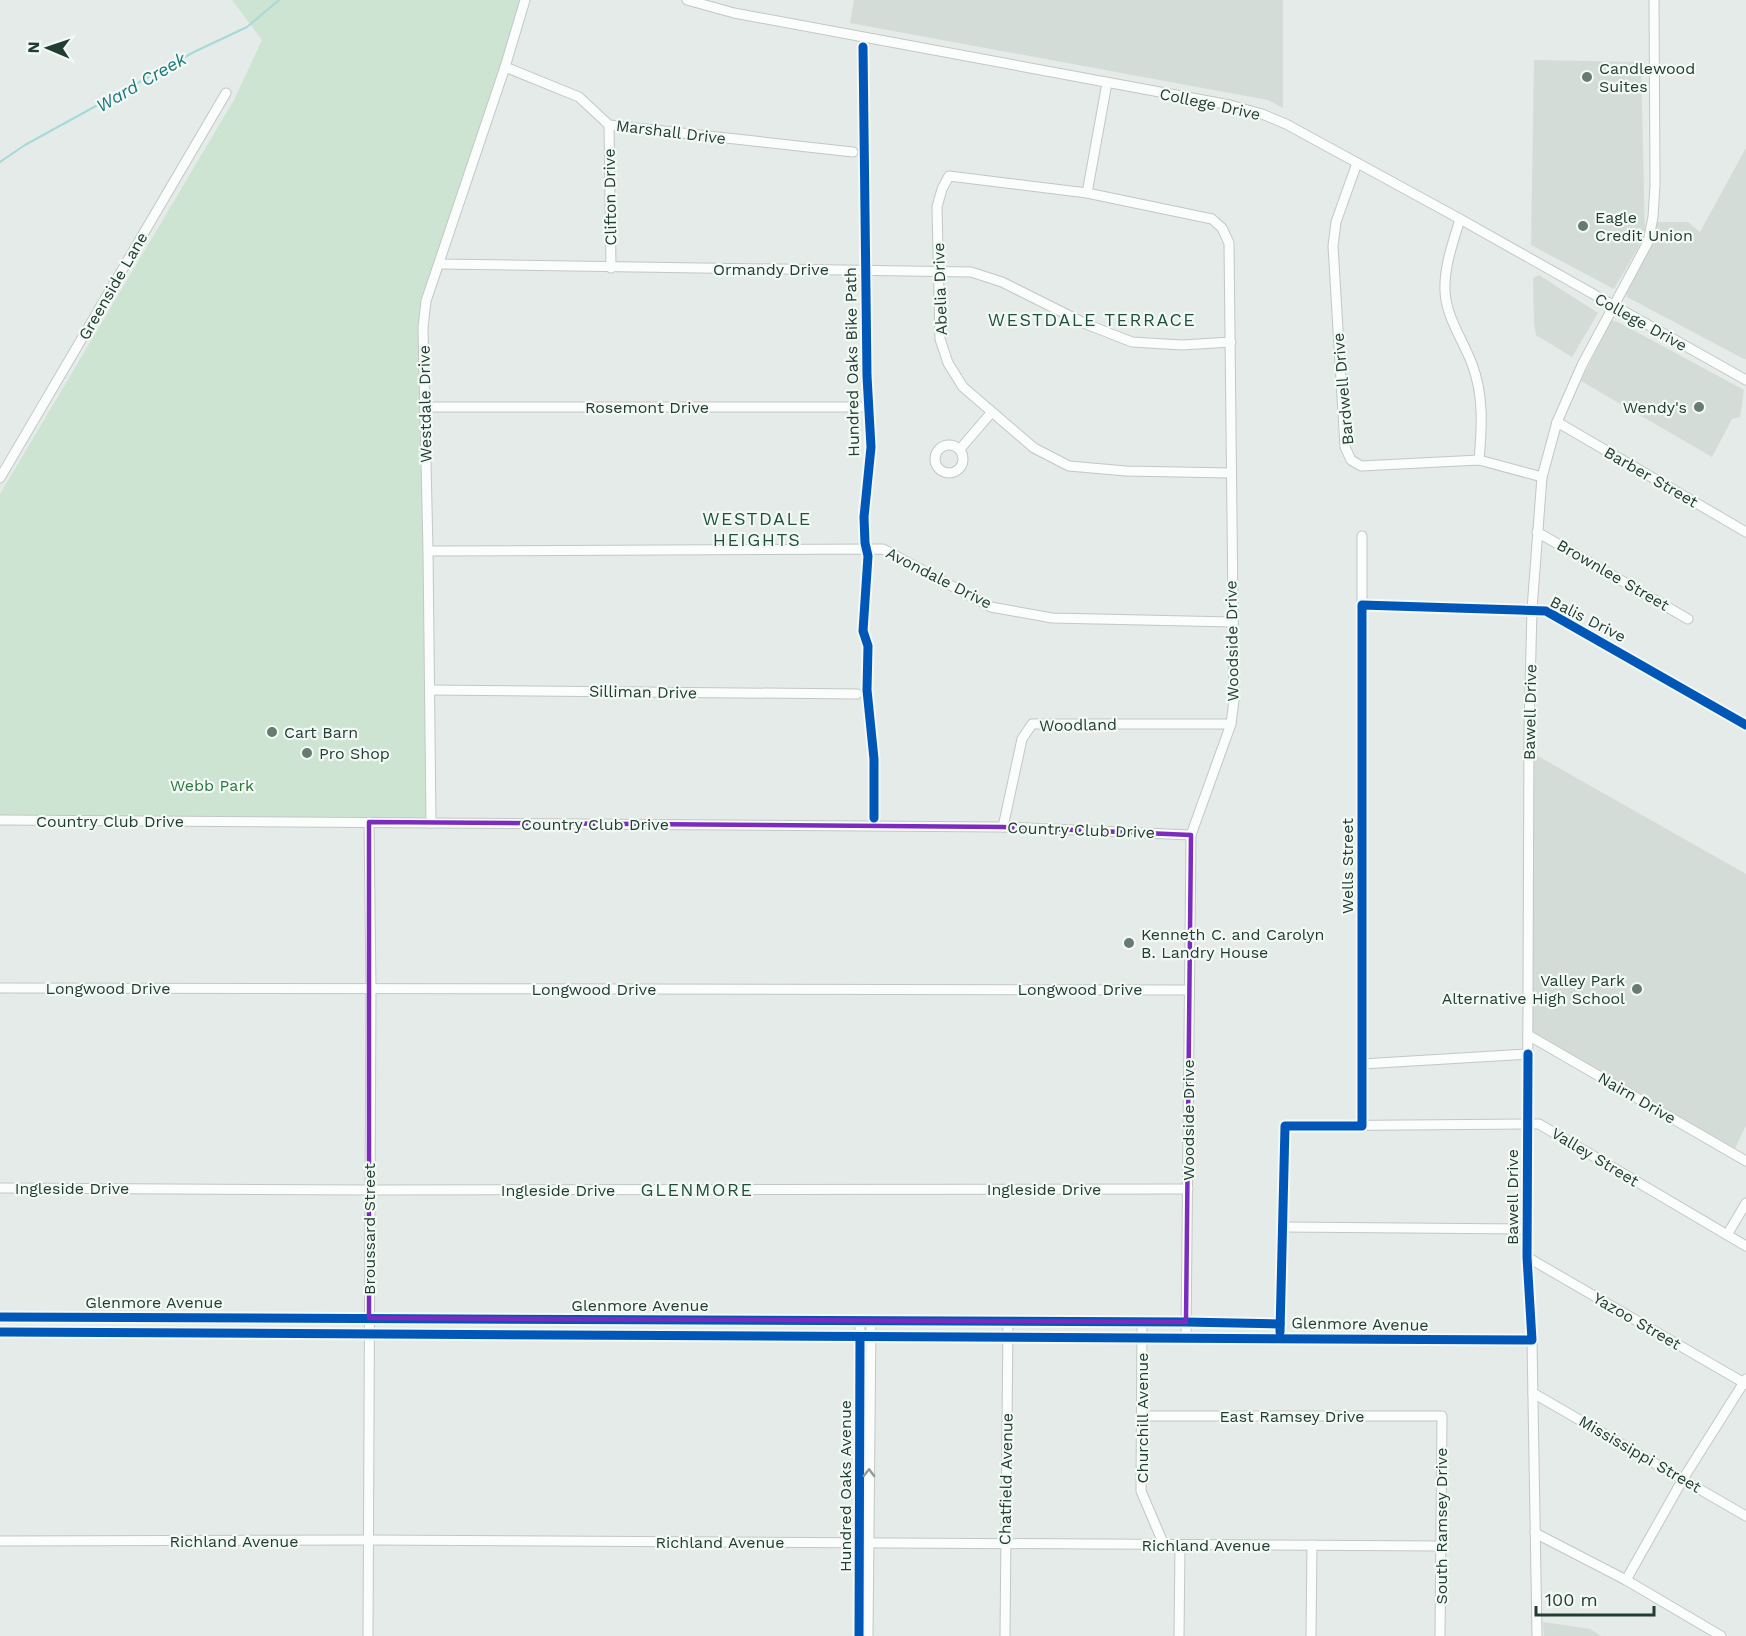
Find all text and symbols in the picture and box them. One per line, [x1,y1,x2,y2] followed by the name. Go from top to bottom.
[18,18,78,78] north arrow
[24,41,43,54] text: N
[92,47,191,116] water label: Ward Creek
[1599,59,1695,96] place label: Candlewood Suites
[1580,70,1594,84] marker: Candlewood Suites
[1158,84,1262,124] street label: College Drive
[615,116,727,148] street label: Marshall Drive
[600,148,620,246] street label: Clifton Drive
[1595,208,1693,245] place label: Eagle Credit Union
[1576,219,1590,233] marker: Eagle Credit Union
[74,229,152,343] street label: Greenside Lane
[929,242,951,336] street label: Abelia Drive
[713,260,829,279] street label: Ormandy Drive
[841,267,863,457] street label: Hundred Oaks Bike Path
[1592,289,1690,355] street label: College Drive
[988,309,1196,330] district label: WESTDALE TERRACE
[1329,332,1357,446] street label: Bardwell Drive
[414,345,436,463] street label: Westdale Drive
[585,398,709,417] street label: Rosemont Drive
[1623,398,1687,417] place label: Wendy's
[1692,400,1706,414] marker: Wendy's
[1601,443,1702,512] street label: Barber Street
[702,508,812,550] district label: WESTDALE HEIGHTS
[1554,535,1673,615] street label: Brownlee Street
[883,543,995,613] street label: Avondale Drive
[1221,580,1243,702] street label: Woodside Drive
[1547,592,1629,646] street label: Balis Drive
[1520,664,1540,760] street label: Bawell Drive
[589,682,697,702] street label: Silliman Drive
[1039,715,1117,735] street label: Woodland
[284,723,358,742] place label: Cart Barn
[265,725,279,739] marker: Cart Barn
[319,744,390,763] place label: Pro Shop
[300,746,314,760] marker: Pro Shop
[170,776,254,795] park label: Webb Park
[36,812,184,831] street label: Country Club Drive
[521,815,669,834] street label: Country Club Drive
[1007,818,1155,842] street label: Country Club Drive
[1338,818,1357,914] street label: Wells Street
[1141,925,1324,962] place label: Kenneth C. and Carolyn B. Landry House
[1122,936,1136,950] marker: Kenneth C. and Carolyn B. Landry House
[1442,971,1625,1008] place label: Valley Park Alternative High School
[46,979,170,998] street label: Longwood Drive
[532,980,656,999] street label: Longwood Drive
[1018,980,1142,999] street label: Longwood Drive
[1630,982,1644,996] marker: Valley Park Alternative High School
[1179,1059,1198,1181] street label: Woodside Drive
[1595,1068,1679,1128] street label: Nairn Drive
[1548,1123,1642,1191] street label: Valley Street
[1503,1149,1522,1245] street label: Bawell Drive
[360,1163,379,1295] street label: Broussard Street
[15,1179,129,1198] street label: Ingleside Drive
[641,1179,753,1200] district label: GLENMORE
[987,1180,1101,1199] street label: Ingleside Drive
[501,1181,615,1200] street label: Ingleside Drive
[1590,1288,1684,1354] street label: Yazoo Street
[85,1293,223,1312] street label: Glenmore Avenue
[571,1296,709,1315] street label: Glenmore Avenue
[1291,1313,1429,1335] street label: Glenmore Avenue
[1133,1353,1152,1483] street label: Churchill Avenue
[836,1400,855,1572] street label: Hundred Oaks Avenue
[1219,1407,1365,1426] street label: East Ramsey Drive
[1575,1411,1705,1497] street label: Mississippi Street
[995,1413,1017,1545] street label: Chatfield Avenue
[1432,1447,1451,1605] street label: South Ramsey Drive
[863,1468,875,1477] one-way arrow
[170,1532,298,1551] street label: Richland Avenue
[656,1533,784,1552] street label: Richland Avenue
[1142,1536,1270,1555] street label: Richland Avenue
[1536,1579,1654,1617] scale bar
[1545,1589,1598,1610] text: 100 m

